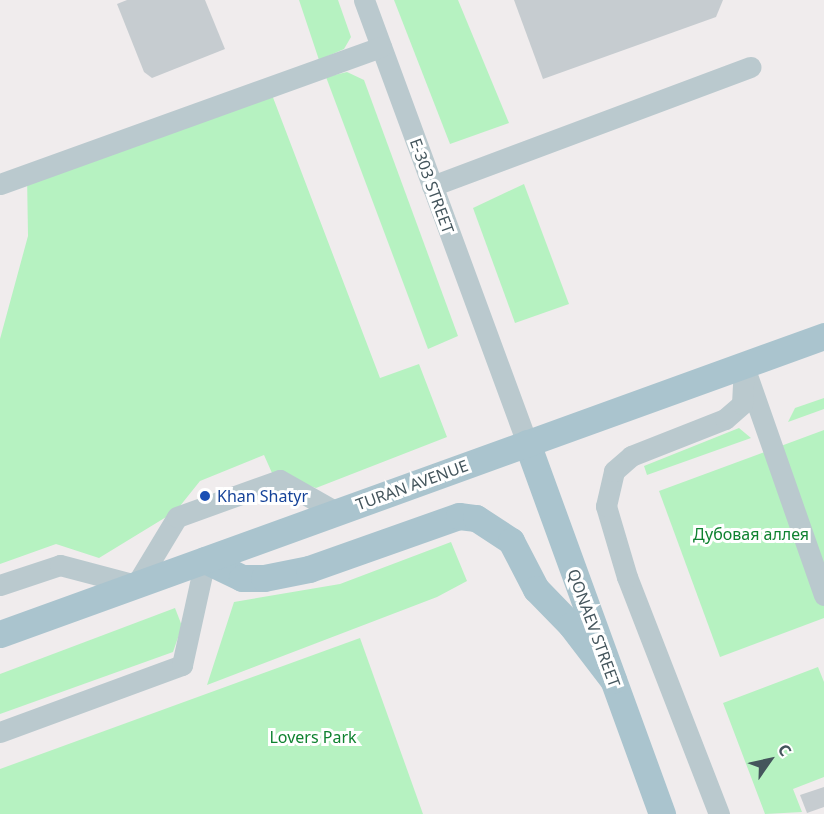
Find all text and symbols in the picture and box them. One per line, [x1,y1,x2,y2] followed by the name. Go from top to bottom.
[406,136,458,236] street label: E-303 STREET
[353,456,471,514] street label: TURAN AVENUE
[217,486,308,506] place label: Khan Shatyr
[198,489,212,503] marker: Khan Shatyr
[693,524,809,544] park label: Дубовая аллея
[564,566,624,690] street label: QONAEV STREET
[269,727,357,747] park label: Lovers Park
[740,730,800,790] north arrow
[773,739,797,760] text: С

